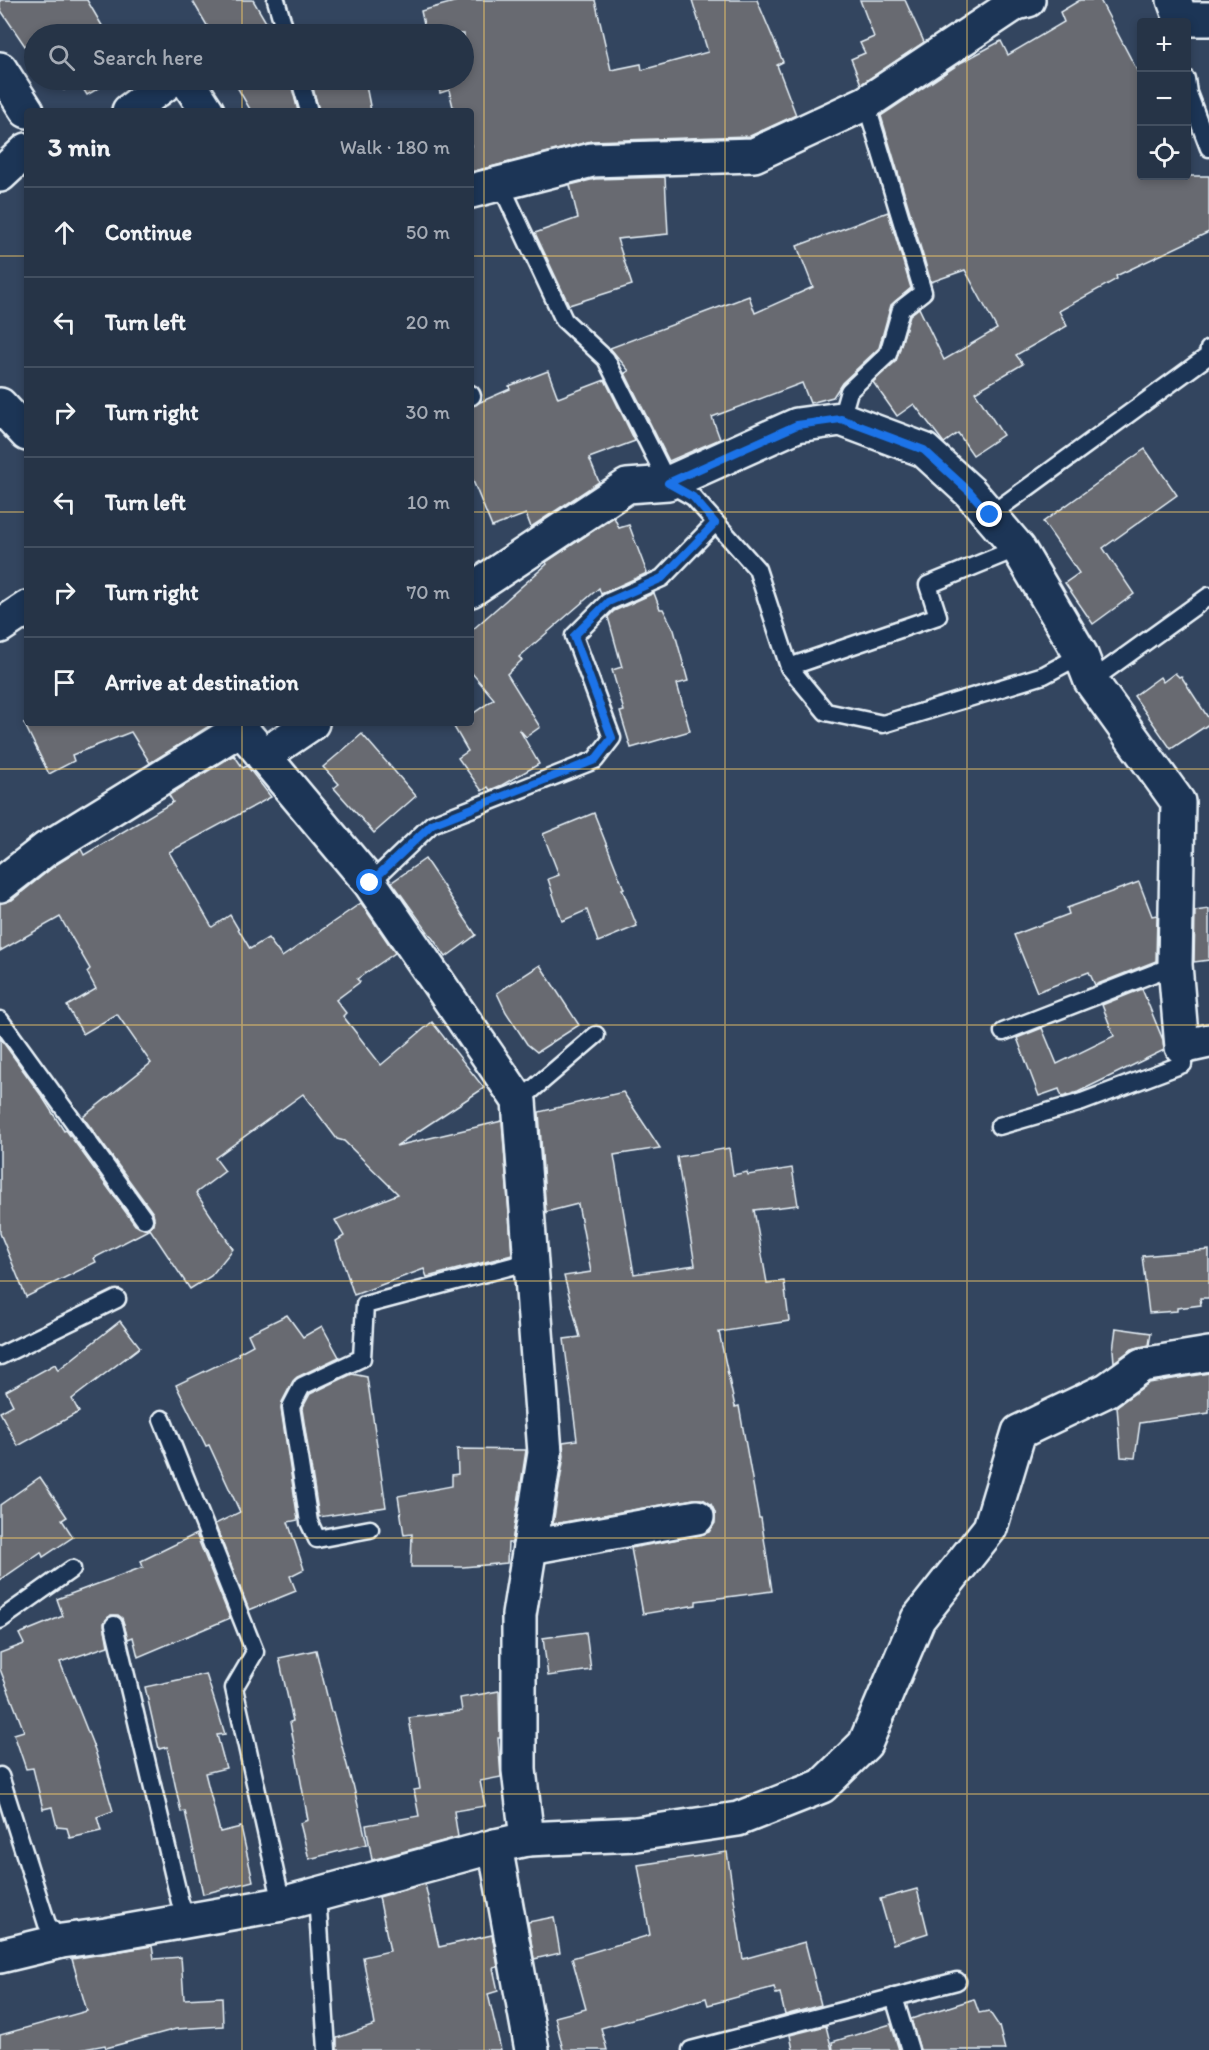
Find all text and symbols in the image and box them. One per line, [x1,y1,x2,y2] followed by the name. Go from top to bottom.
[1137,18,1191,180] map controls
[1137,18,1191,72] button: +
[24,24,474,90] search box
[45,41,78,74] icon: search
[93,44,203,71] text: Search here
[1137,72,1191,126] button: −
[1137,126,1191,180] button: locate
[48,131,110,163] text: 3 min
[340,135,450,159] text: Walk · 180 m
[48,216,81,249] icon: ahead
[105,219,192,246] text: Continue
[406,220,450,244] text: 50 m
[48,306,81,339] icon: left
[105,309,186,336] text: Turn left
[406,310,450,334] text: 20 m
[48,396,81,429] icon: right
[105,399,199,426] text: Turn right
[405,400,450,424] text: 30 m
[48,486,81,519] icon: left
[105,489,186,516] text: Turn left
[407,490,450,514] text: 10 m
[976,501,1002,527] route end
[48,576,81,609] icon: right
[105,579,199,606] text: Turn right
[406,580,450,604] text: 70 m
[48,666,81,699] icon: arrive
[105,669,299,696] text: Arrive at destination
[356,869,382,895] route start

